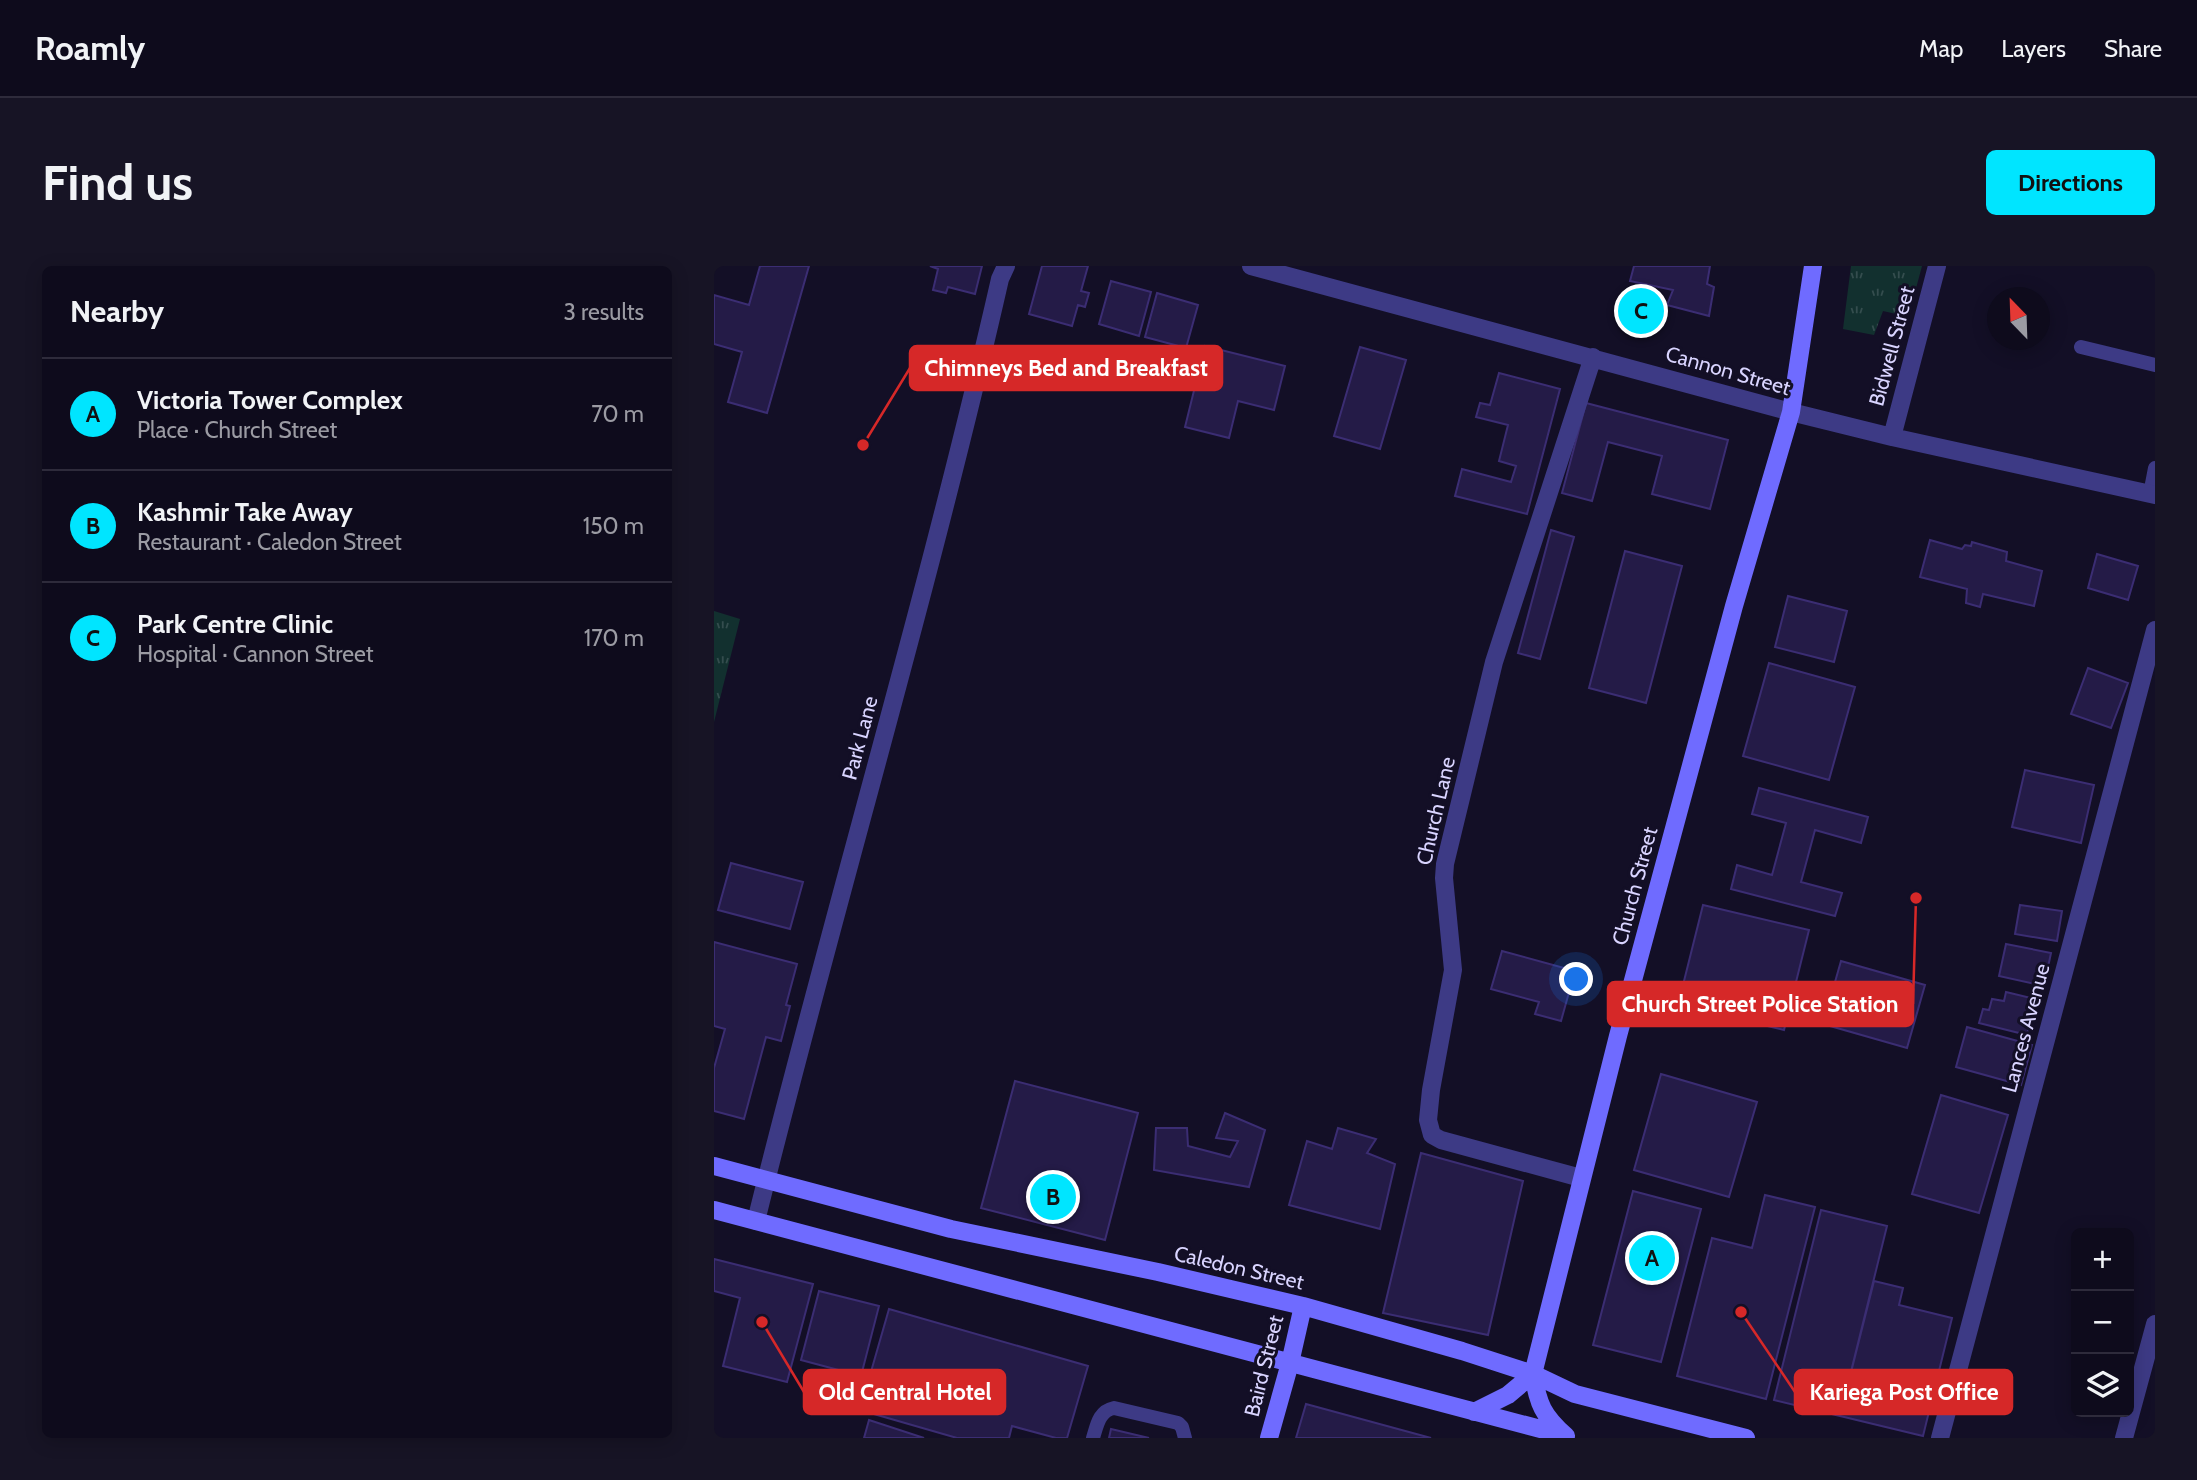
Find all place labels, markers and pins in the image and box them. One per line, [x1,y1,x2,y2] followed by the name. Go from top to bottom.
[1618,285,1664,337] pin: C
[910,346,1222,390] callout: Chimneys Bed and Breakfast
[1608,982,1913,1026] callout: Church Street Police Station
[1030,1171,1076,1223] pin: B
[1629,1232,1675,1284] pin: A
[804,1370,1005,1414] callout: Old Central Hotel
[1795,1370,2012,1414] callout: Kariega Post Office

